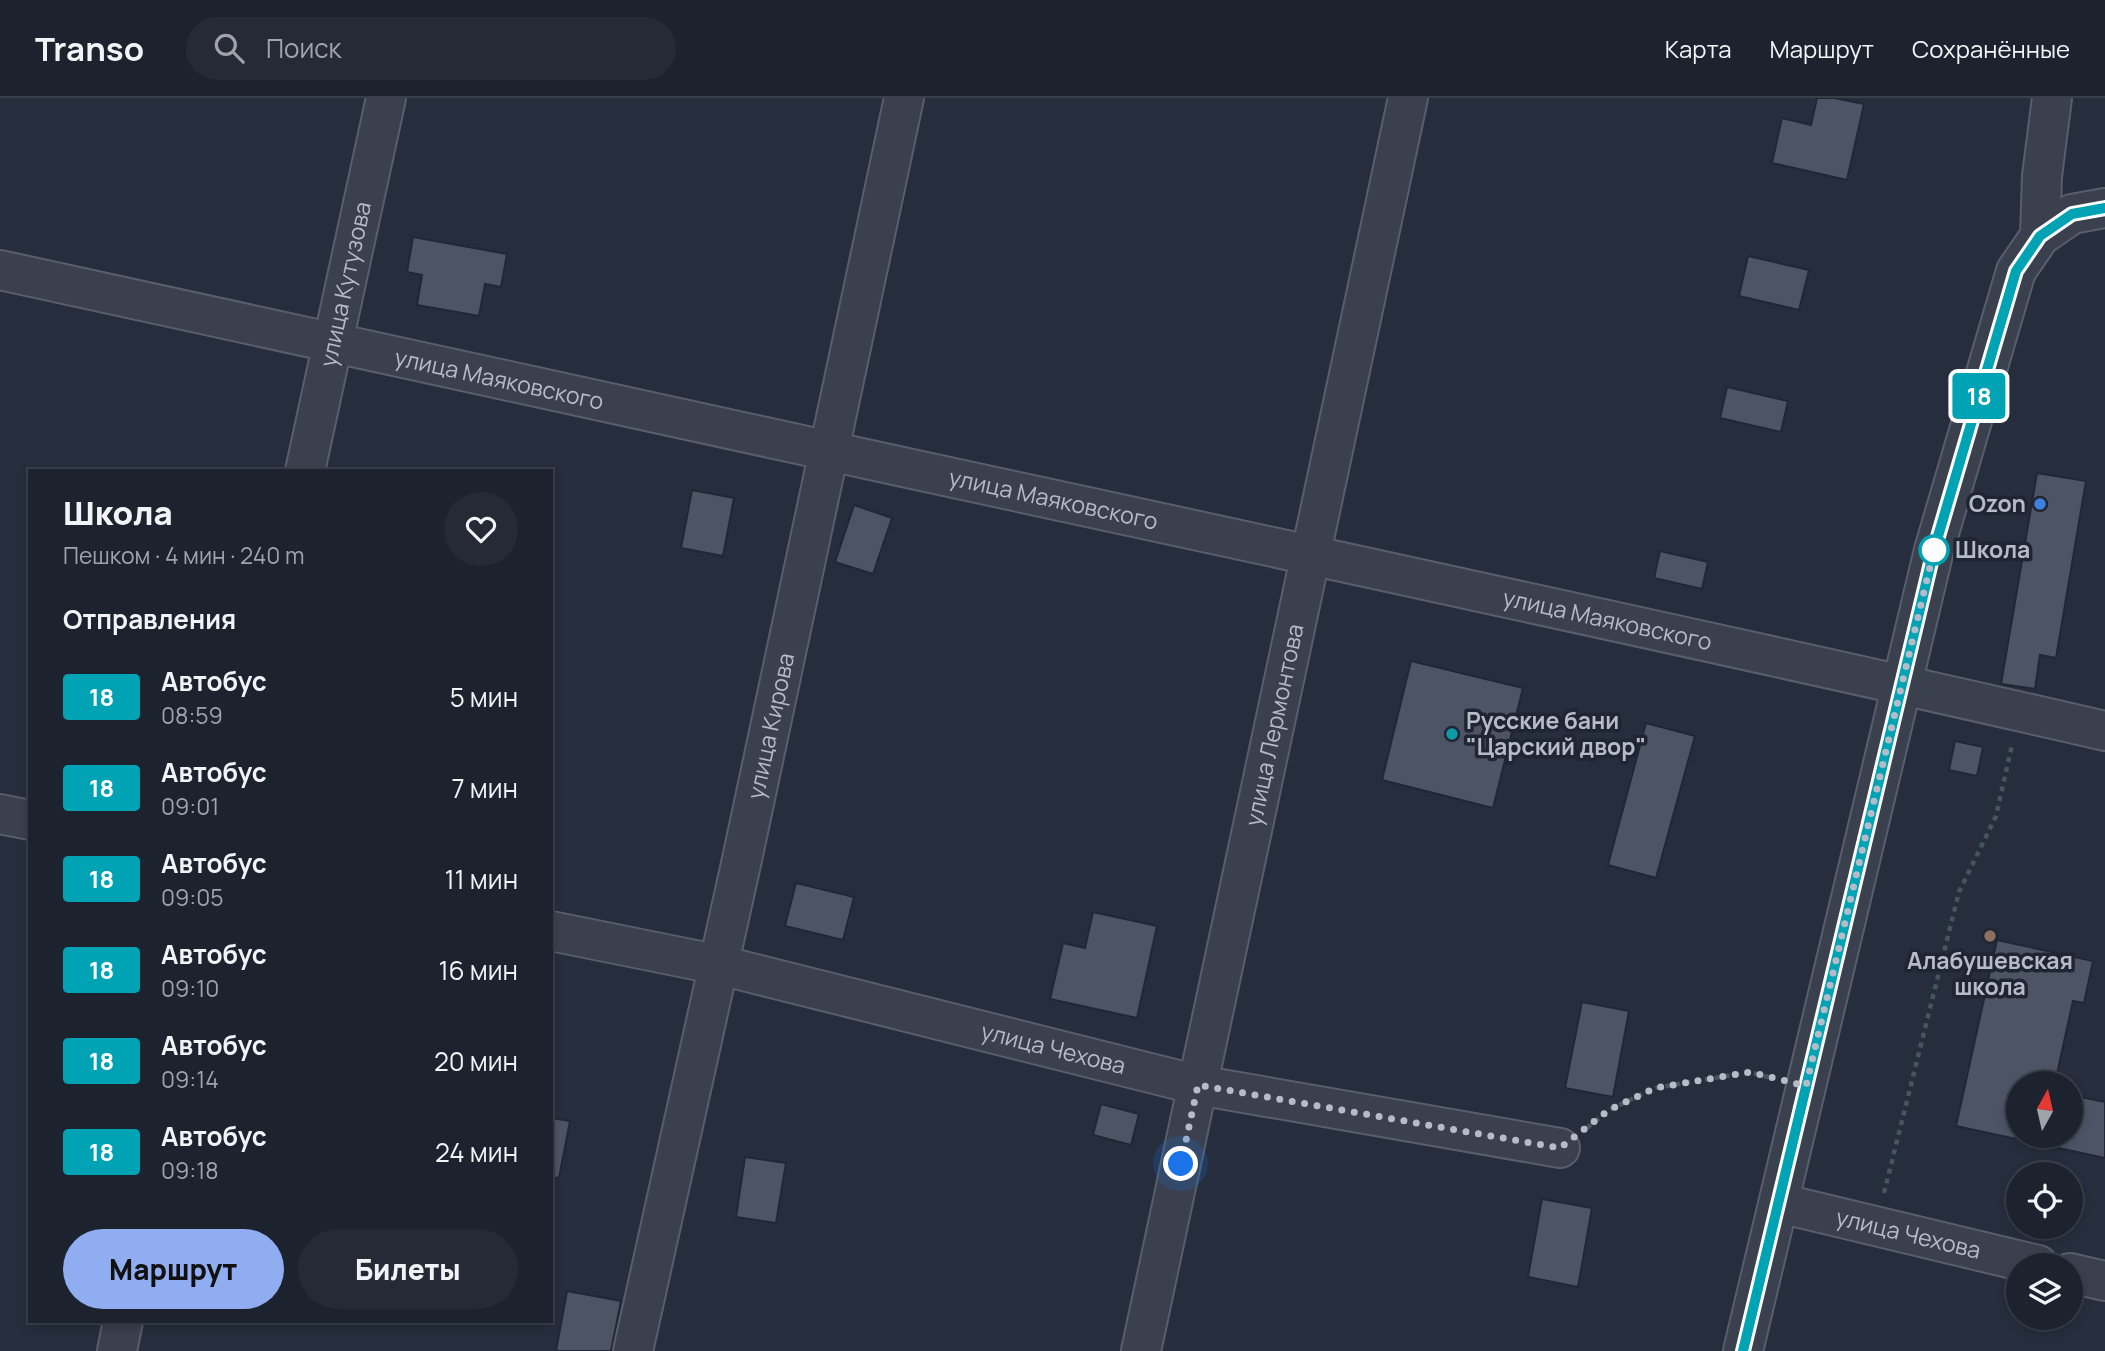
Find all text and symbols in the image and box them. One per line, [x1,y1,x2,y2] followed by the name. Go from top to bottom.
[186,17,676,80] search box
[35,26,144,71] text: Transo
[210,29,248,67] icon: search
[266,30,342,66] text: Поиск
[1665,32,1732,65] text: Карта
[1770,32,1874,65] text: Маршрут
[1912,32,2070,65] text: Сохранённые
[311,198,378,370] street label: улица Кутузова
[392,340,607,417] street label: улица Маяковского
[1948,373,2010,419] line badge: 18
[1966,379,1992,412] text: 18
[946,460,1161,537] street label: улица Маяковского
[1969,487,2026,519] place label: Ozon
[63,490,173,535] text: Школа
[444,492,518,566] button: heart
[2032,496,2048,512] marker: Ozon
[1955,533,2030,565] place label: Школа
[1919,535,1949,565] marker: Школа
[63,539,304,571] text: Пешком · 4 мин · 240 m
[1500,581,1715,657] street label: улица Маяковского
[63,601,236,637] text: Отправления
[1236,621,1311,829] street label: улица Лермонтова
[739,650,801,802] street label: улица Кирова
[161,663,267,699] text: Автобус
[450,679,518,715] text: 5 мин
[89,680,114,713] text: 18
[161,699,223,731] text: 08:59
[1466,704,1646,762] place label: Русские бани "Царский двор"
[1444,726,1460,742] marker: Русские бани "Царский двор"
[161,754,267,790] text: Автобус
[452,770,518,806] text: 7 мин
[89,771,114,804] text: 18
[161,790,219,822] text: 09:01
[161,845,267,881] text: Автобус
[444,861,518,897] text: 11 мин
[89,862,114,895] text: 18
[161,881,224,913] text: 09:05
[1982,928,1998,944] marker: Алабушевская школа
[161,936,267,972] text: Автобус
[1907,944,2073,1002] place label: Алабушевская школа
[438,952,518,988] text: 16 мин
[89,953,114,986] text: 18
[161,972,219,1004] text: 09:10
[978,1014,1129,1081] street label: улица Чехова
[161,1027,267,1063] text: Автобус
[434,1043,518,1079] text: 20 мин
[89,1044,114,1077] text: 18
[161,1063,219,1095] text: 09:14
[2006,1071,2082,1148] north arrow
[2006,1071,2083,1330] map controls
[161,1118,267,1154] text: Автобус
[435,1134,518,1170] text: 24 мин
[89,1135,114,1168] text: 18
[1163,1146,1198,1181] your location
[161,1154,219,1186] text: 09:18
[2006,1162,2083,1239] button: locate
[1833,1200,1984,1266] street label: улица Чехова
[63,1229,284,1309] button: Маршрут
[298,1229,518,1309] button: Билеты
[2006,1253,2083,1330] button: layers

